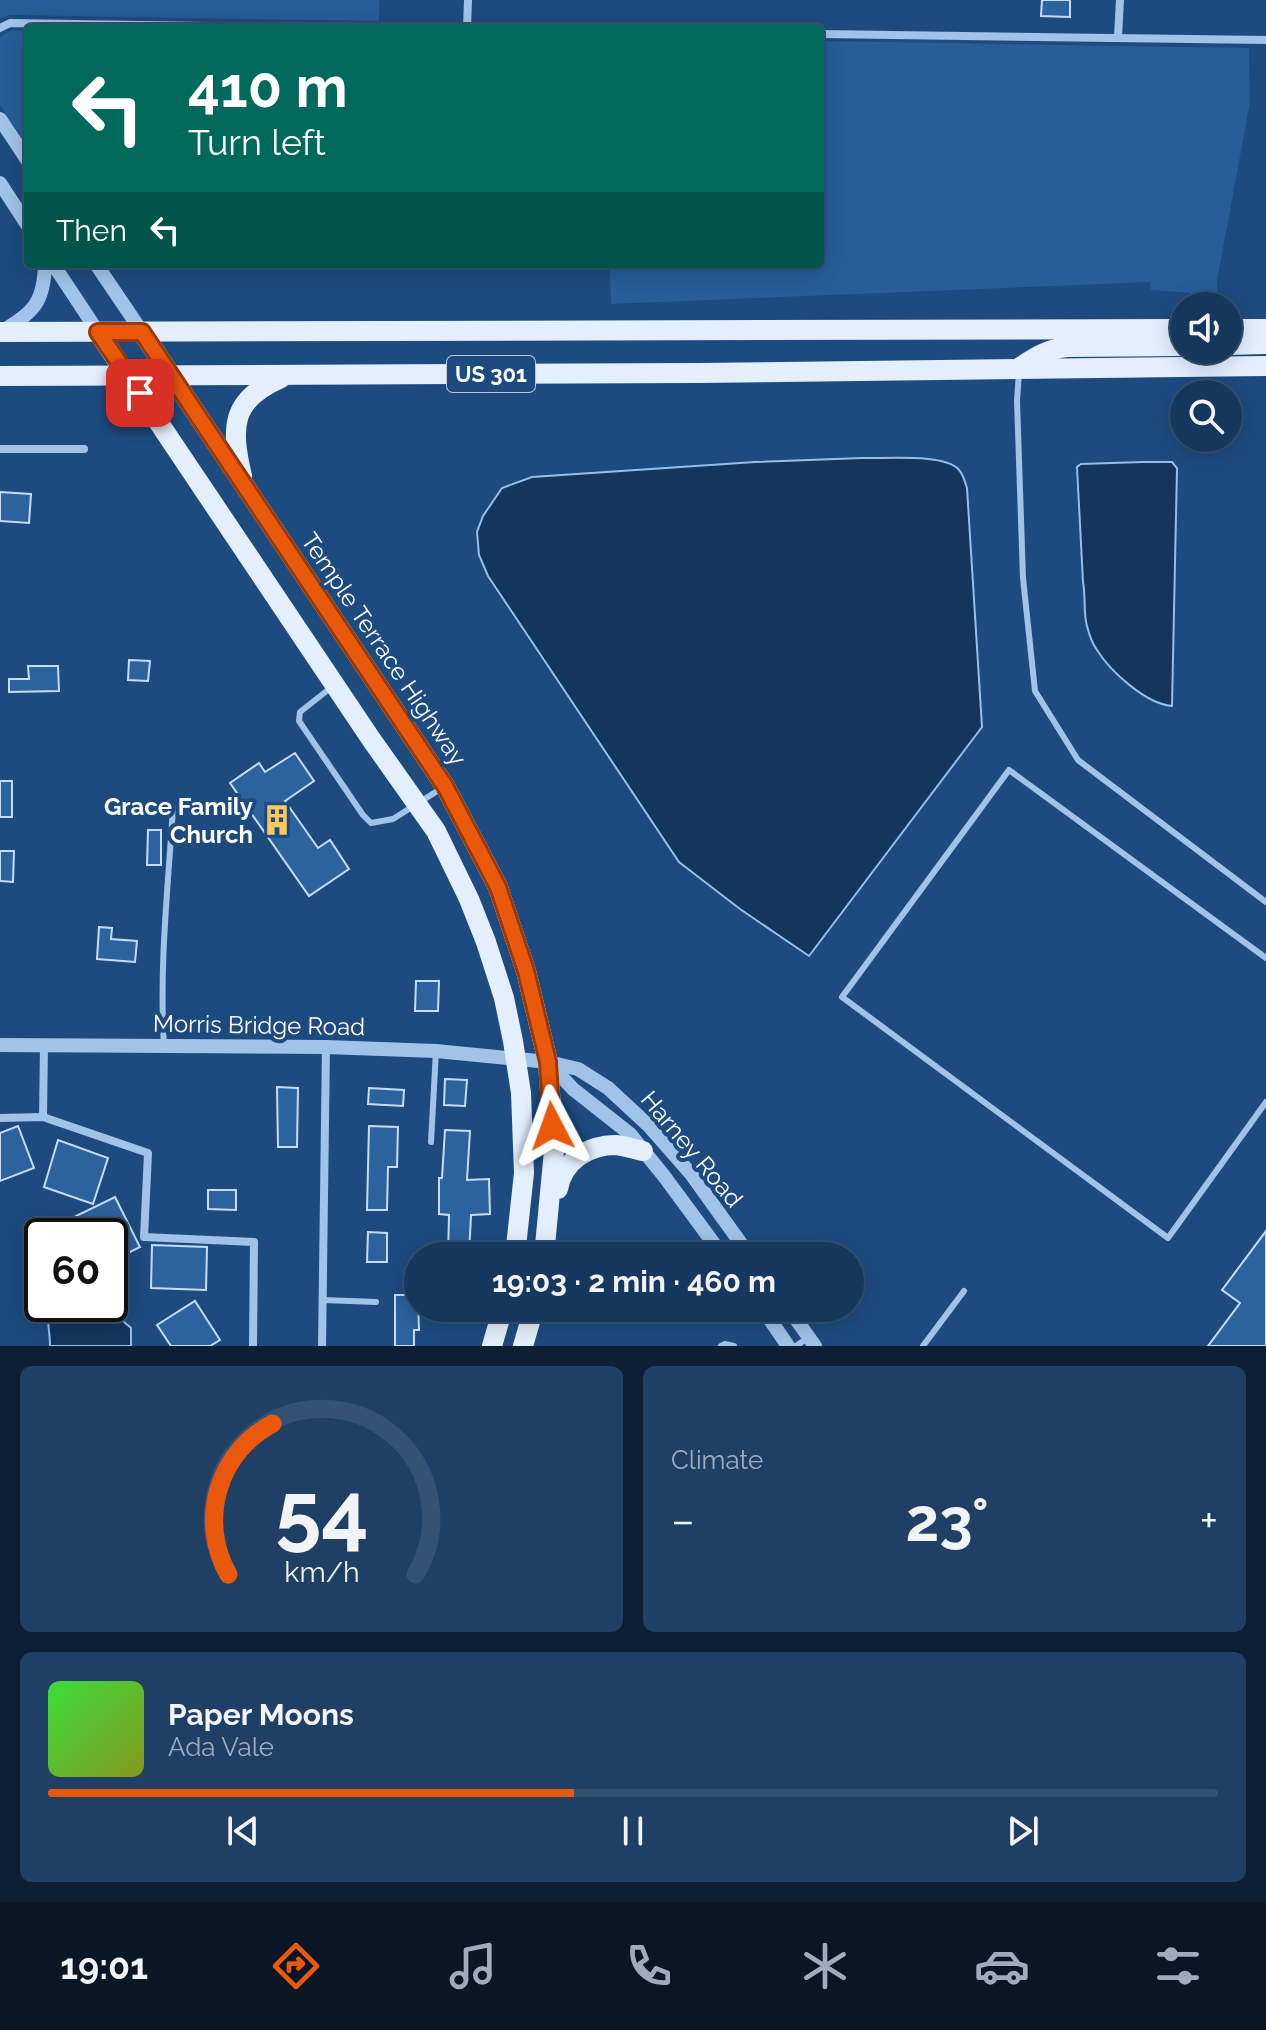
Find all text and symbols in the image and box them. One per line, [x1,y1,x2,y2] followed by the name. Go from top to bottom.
[188,54,348,120] text: 410 m
[56,56,160,160] icon: left
[188,121,326,163] text: Turn left
[143,208,187,252] icon: left
[56,213,127,248] text: Then
[1170,292,1242,452] map controls
[1170,292,1242,364] button: sound
[447,356,535,392] road number: US 301
[106,359,174,427] pin
[118,371,162,415] icon: arrive
[1170,380,1242,452] button: search
[295,527,473,771] street label: Temple Terrace Highway
[104,792,253,849] place label: Grace Family Church
[260,803,294,837] building icon: Grace Family Church
[153,1009,365,1041] street label: Morris Bridge Road
[510,1084,594,1168] position arrow
[635,1085,749,1213] street label: Harney Road
[24,1218,128,1322] speed limit sign: 60
[492,1264,776,1299] text: 19:03 · 2 min · 460 m
[671,1445,763,1475] text: Climate
[275,1463,368,1560] text: 54
[905,1485,989,1555] text: 23°
[671,1495,695,1546] text: −
[1200,1495,1218,1546] text: +
[284,1555,359,1589] text: km/h
[168,1697,354,1732] text: Paper Moons
[168,1732,274,1762] text: Ada Vale
[221,1809,265,1853] icon: previous
[611,1809,655,1853] icon: pause
[1001,1809,1045,1853] icon: next
[268,1938,324,1994] icon: directions
[445,1938,501,1994] icon: music
[621,1938,677,1994] icon: phone
[797,1938,853,1994] icon: climate
[974,1938,1030,1994] icon: car
[1150,1938,1206,1994] icon: filters
[60,1945,148,1987] text: 19:01

